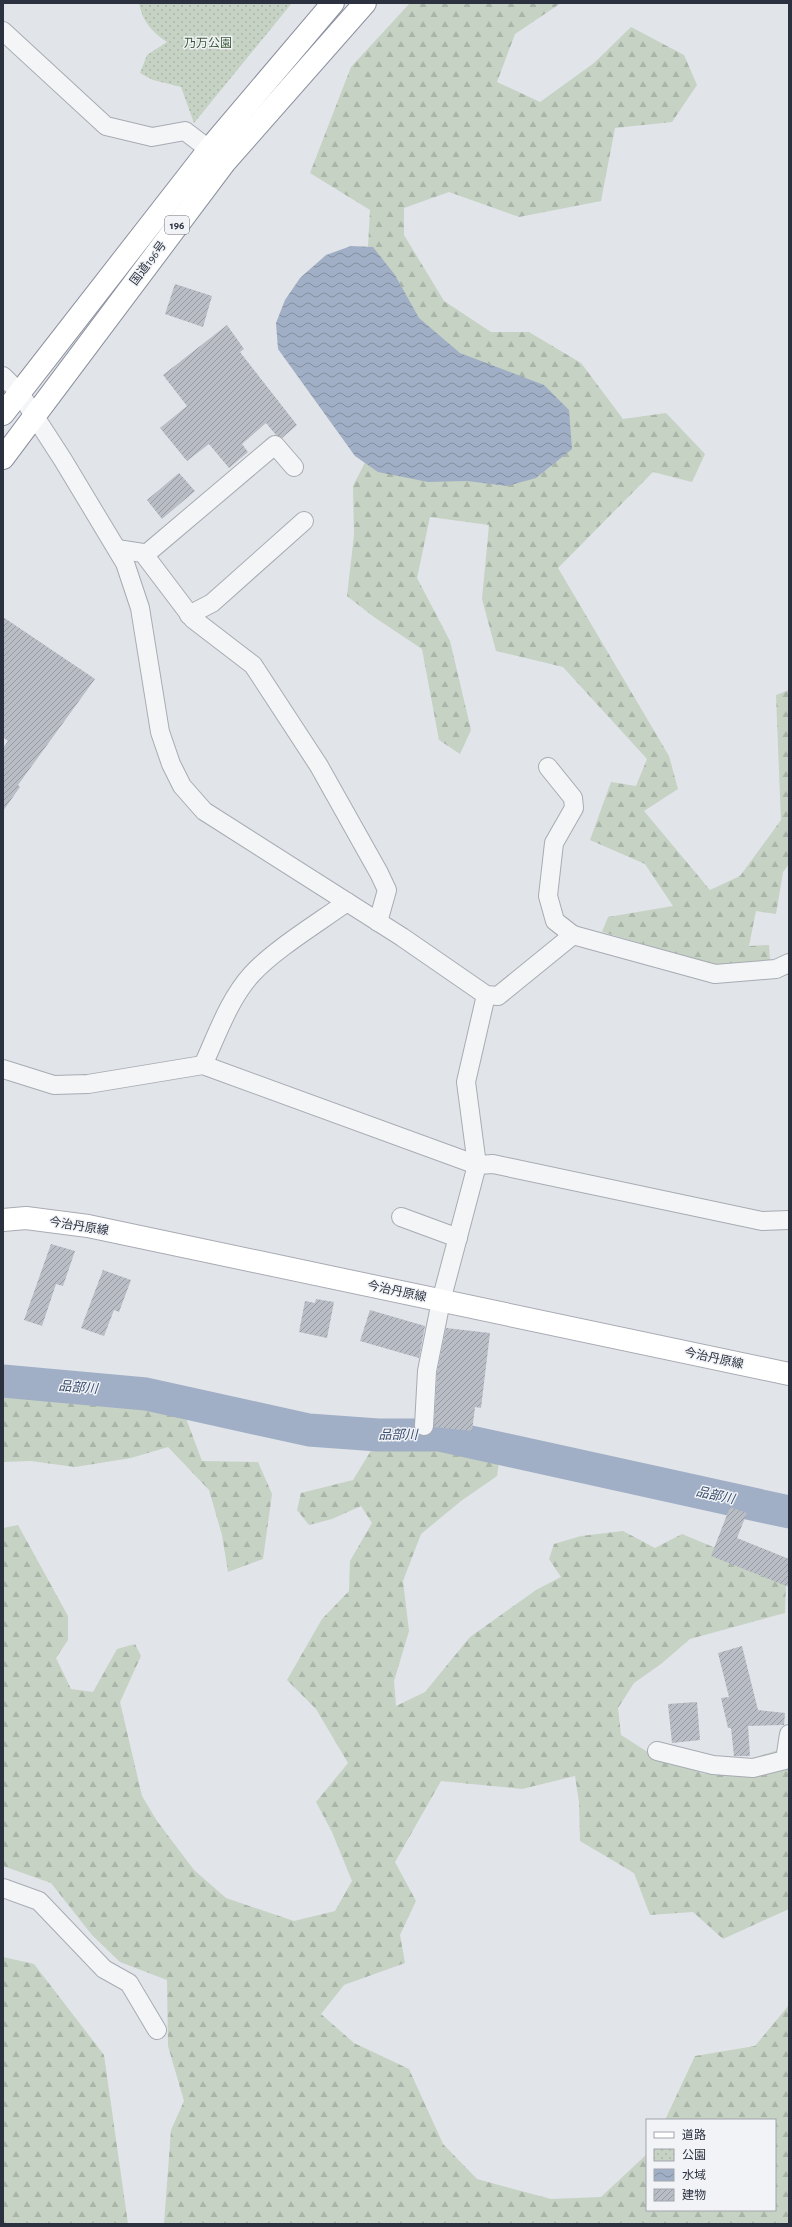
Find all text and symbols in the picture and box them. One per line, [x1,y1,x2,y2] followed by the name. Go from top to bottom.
[184,37,232,49] park label: 乃万公園
[165,216,189,234] road number: 196
[127,238,168,287] street label: 国道196号
[48,1214,110,1237] street label: 今治丹原線
[366,1278,428,1303] street label: 今治丹原線
[683,1345,745,1370] street label: 今治丹原線
[58,1379,100,1396] water label: 品部川
[378,1428,419,1442] water label: 品部川
[695,1485,738,1507] water label: 品部川
[646,2119,776,2211] legend
[682,2128,706,2141] text: 道路
[682,2149,706,2161] text: 公園
[682,2169,706,2181] text: 水域
[682,2188,706,2201] text: 建物

